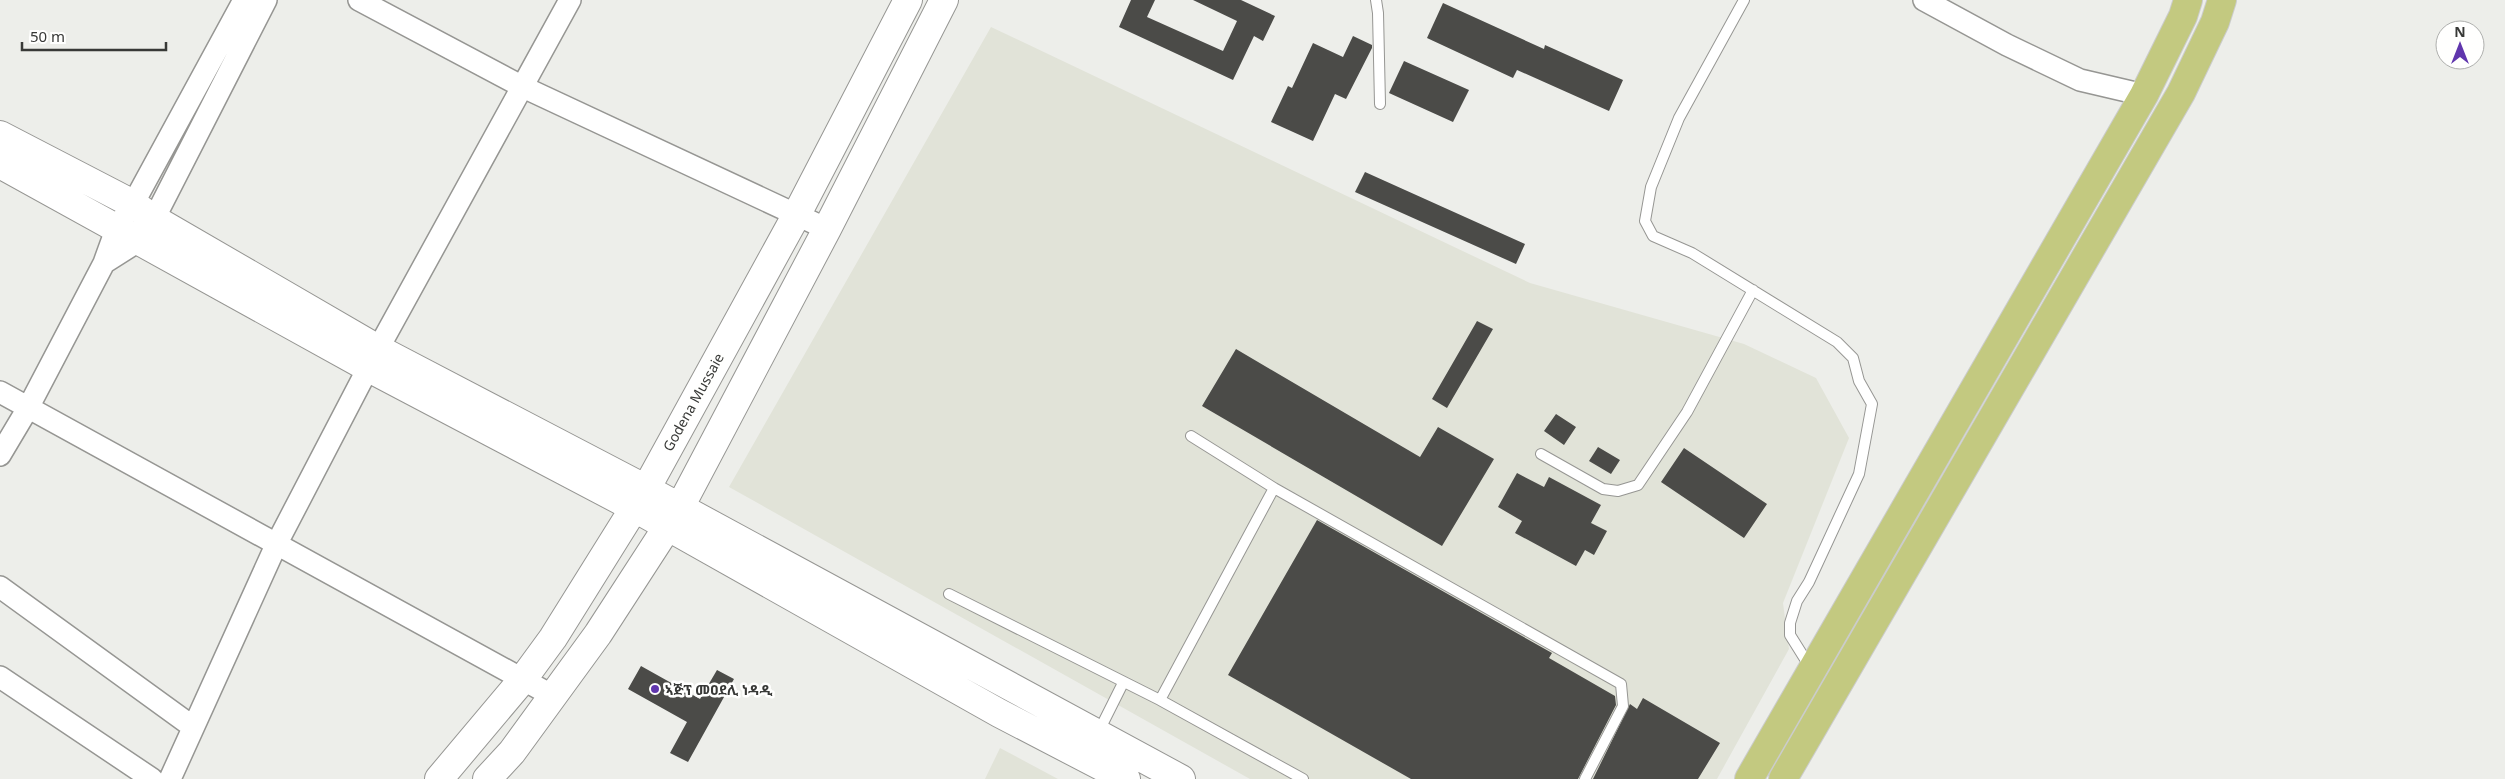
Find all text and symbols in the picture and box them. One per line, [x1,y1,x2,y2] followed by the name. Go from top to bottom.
[22,20,166,52] scale bar
[2435,20,2485,70] north arrow
[2454,22,2466,41] text: N
[30,26,65,46] text: 50 m
[658,349,728,454] street label: Godena Mussaie
[665,680,772,699] place label: ኣጅፕ መዐደሊ ነዳዲ
[649,683,661,695] marker: ኣጅፕ መዐደሊ ነዳዲ

